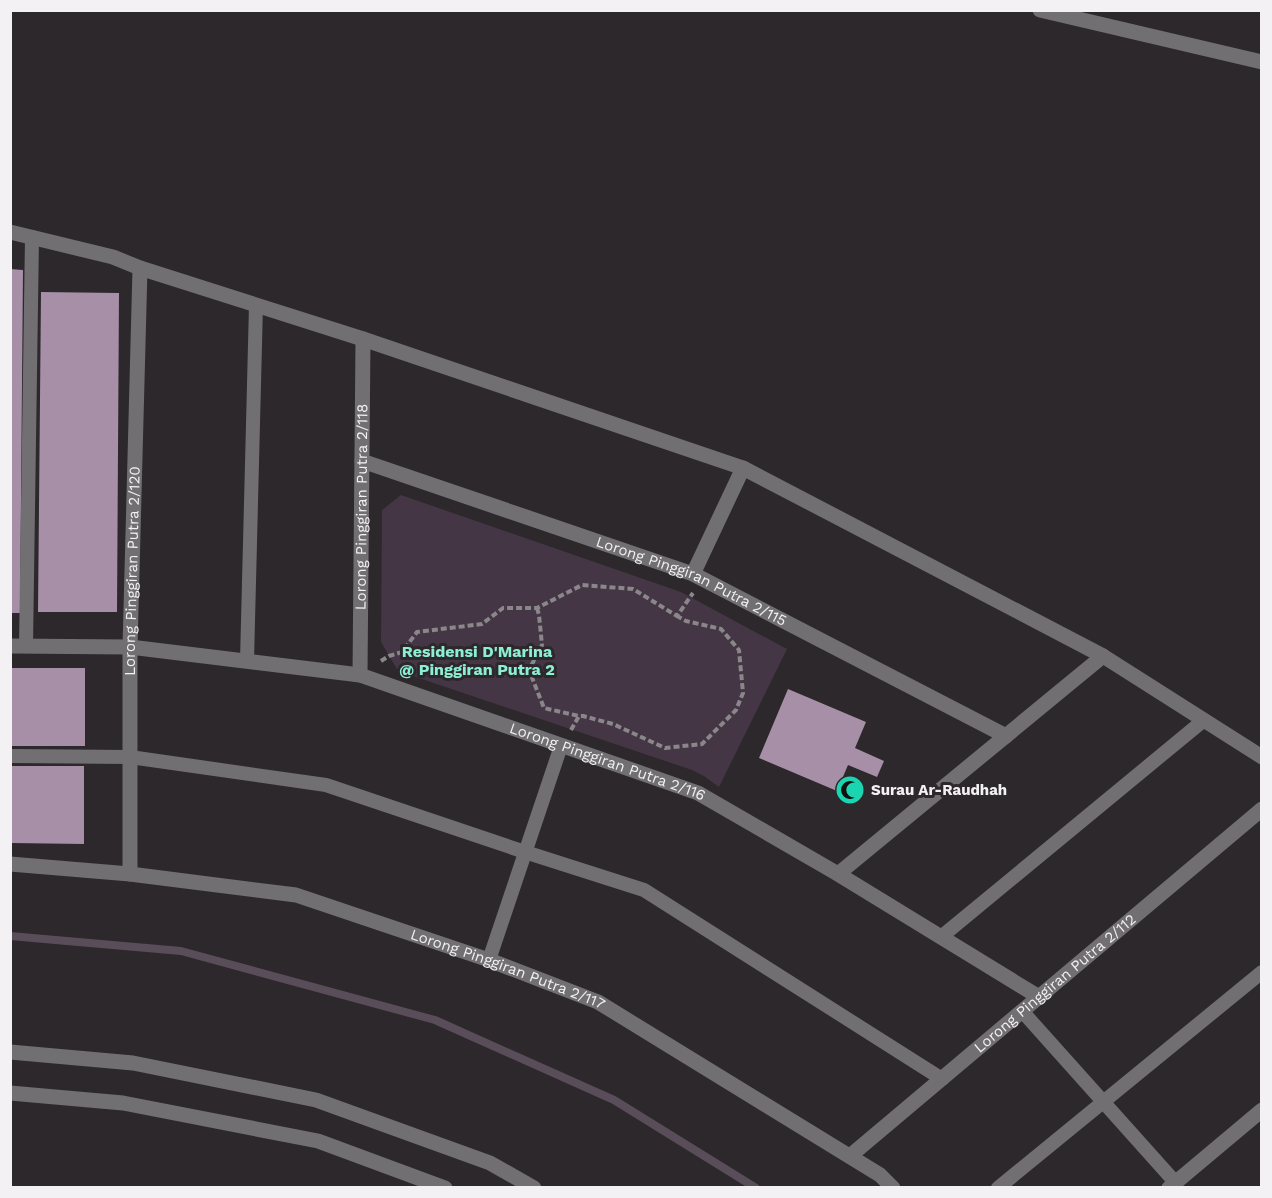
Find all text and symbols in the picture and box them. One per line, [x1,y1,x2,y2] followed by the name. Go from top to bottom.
[352,404,371,610] street label: Lorong Pinggiran Putra 2/118
[121,466,144,676] street label: Lorong Pinggiran Putra 2/120
[594,533,790,630] street label: Lorong Pinggiran Putra 2/115
[399,642,555,679] district label: Residensi D'Marina @ Pinggiran Putra 2
[507,719,709,805] street label: Lorong Pinggiran Putra 2/116
[834,774,866,806] mosque icon: Surau Ar-Raudhah
[871,781,1007,799] place label: Surau Ar-Raudhah
[970,910,1140,1057] street label: Lorong Pinggiran Putra 2/112
[408,925,608,1013] street label: Lorong Pinggiran Putra 2/117

